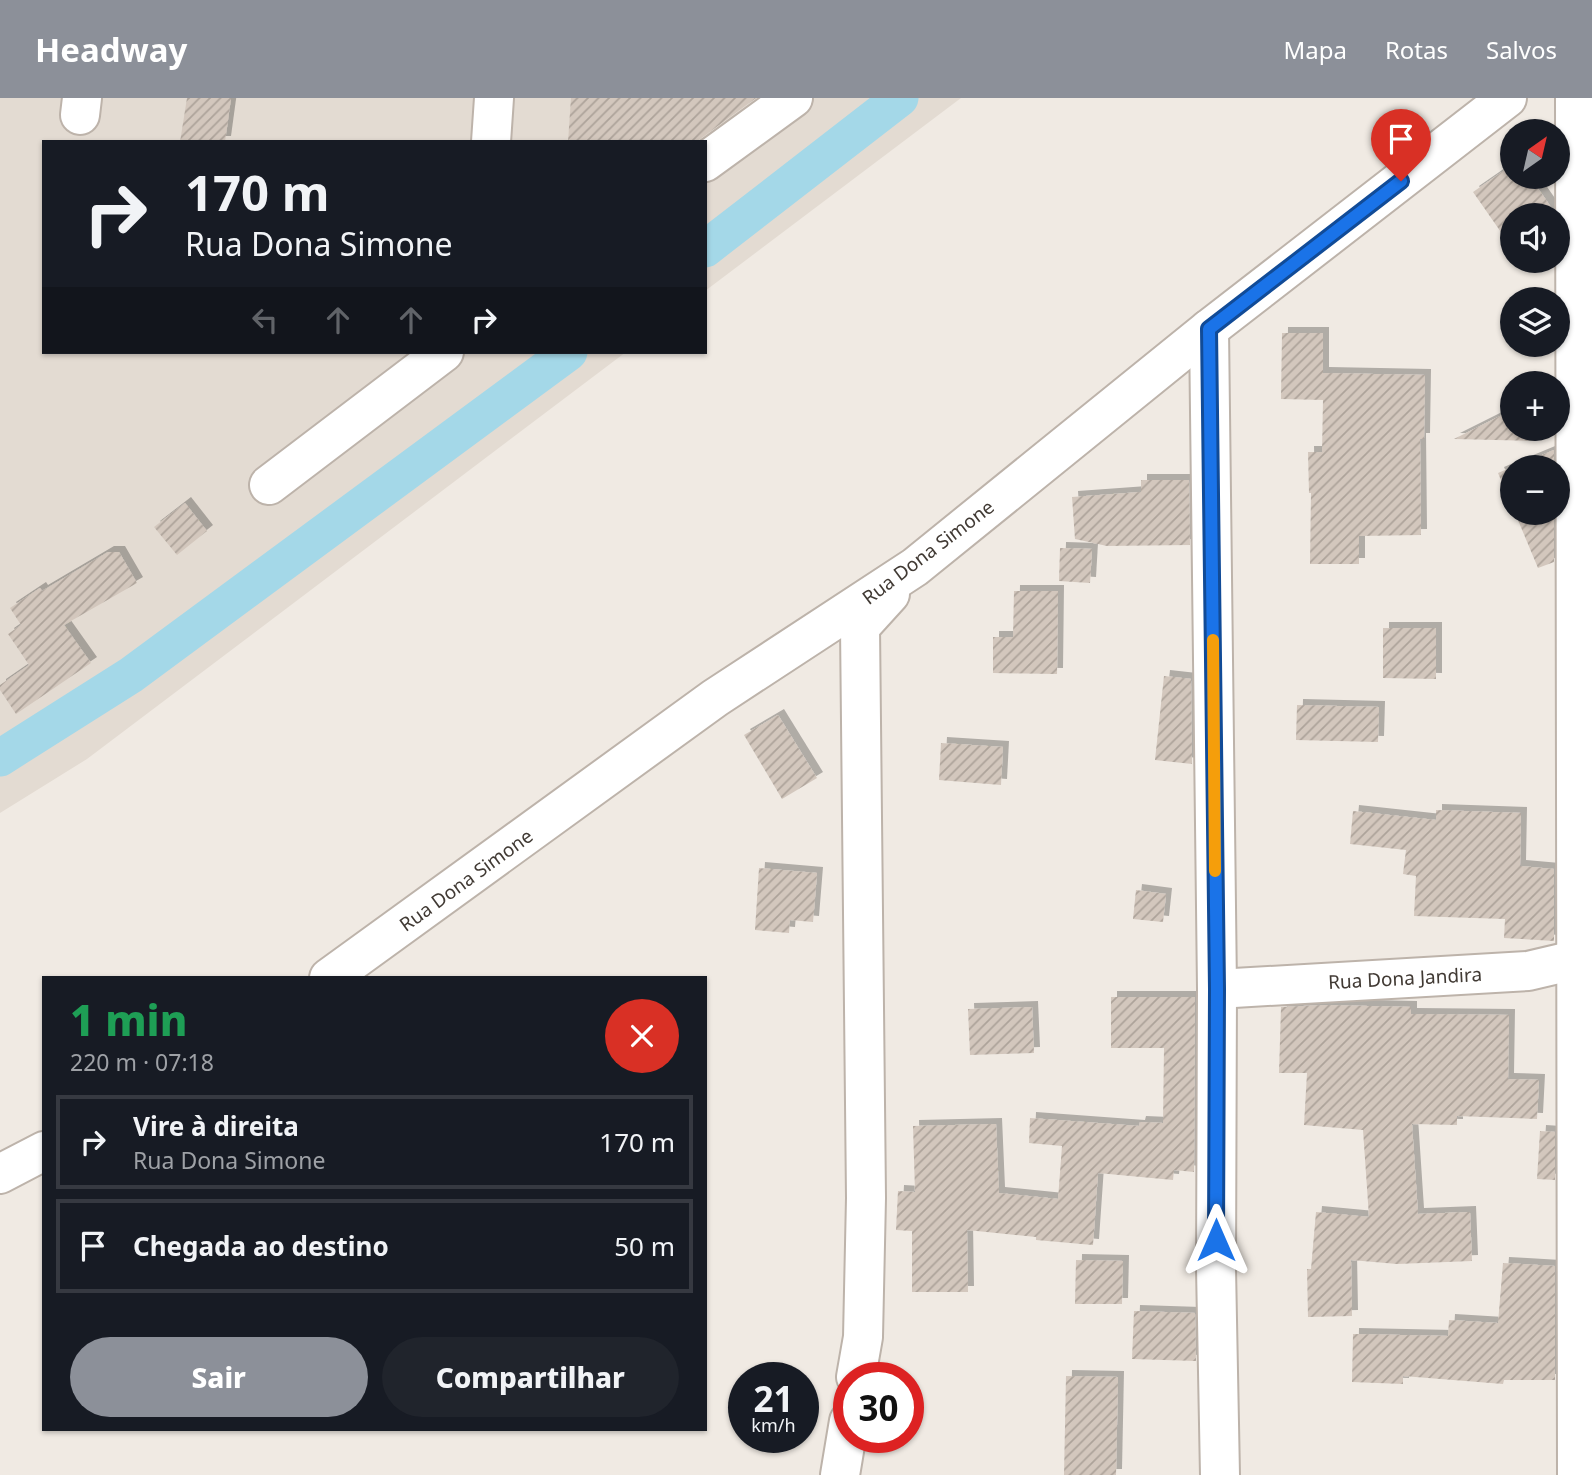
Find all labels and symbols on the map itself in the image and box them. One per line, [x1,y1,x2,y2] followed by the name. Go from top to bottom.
[1371,109,1431,181] pin
[1500,119,1570,189] north arrow
[857,494,999,610] street label: Rua Dona Simone
[394,823,538,937] street label: Rua Dona Simone
[1327,961,1483,995] street label: Rua Dona Jandira
[1179,1203,1253,1277] position arrow
[833,1362,924,1453] speed limit sign: 30

